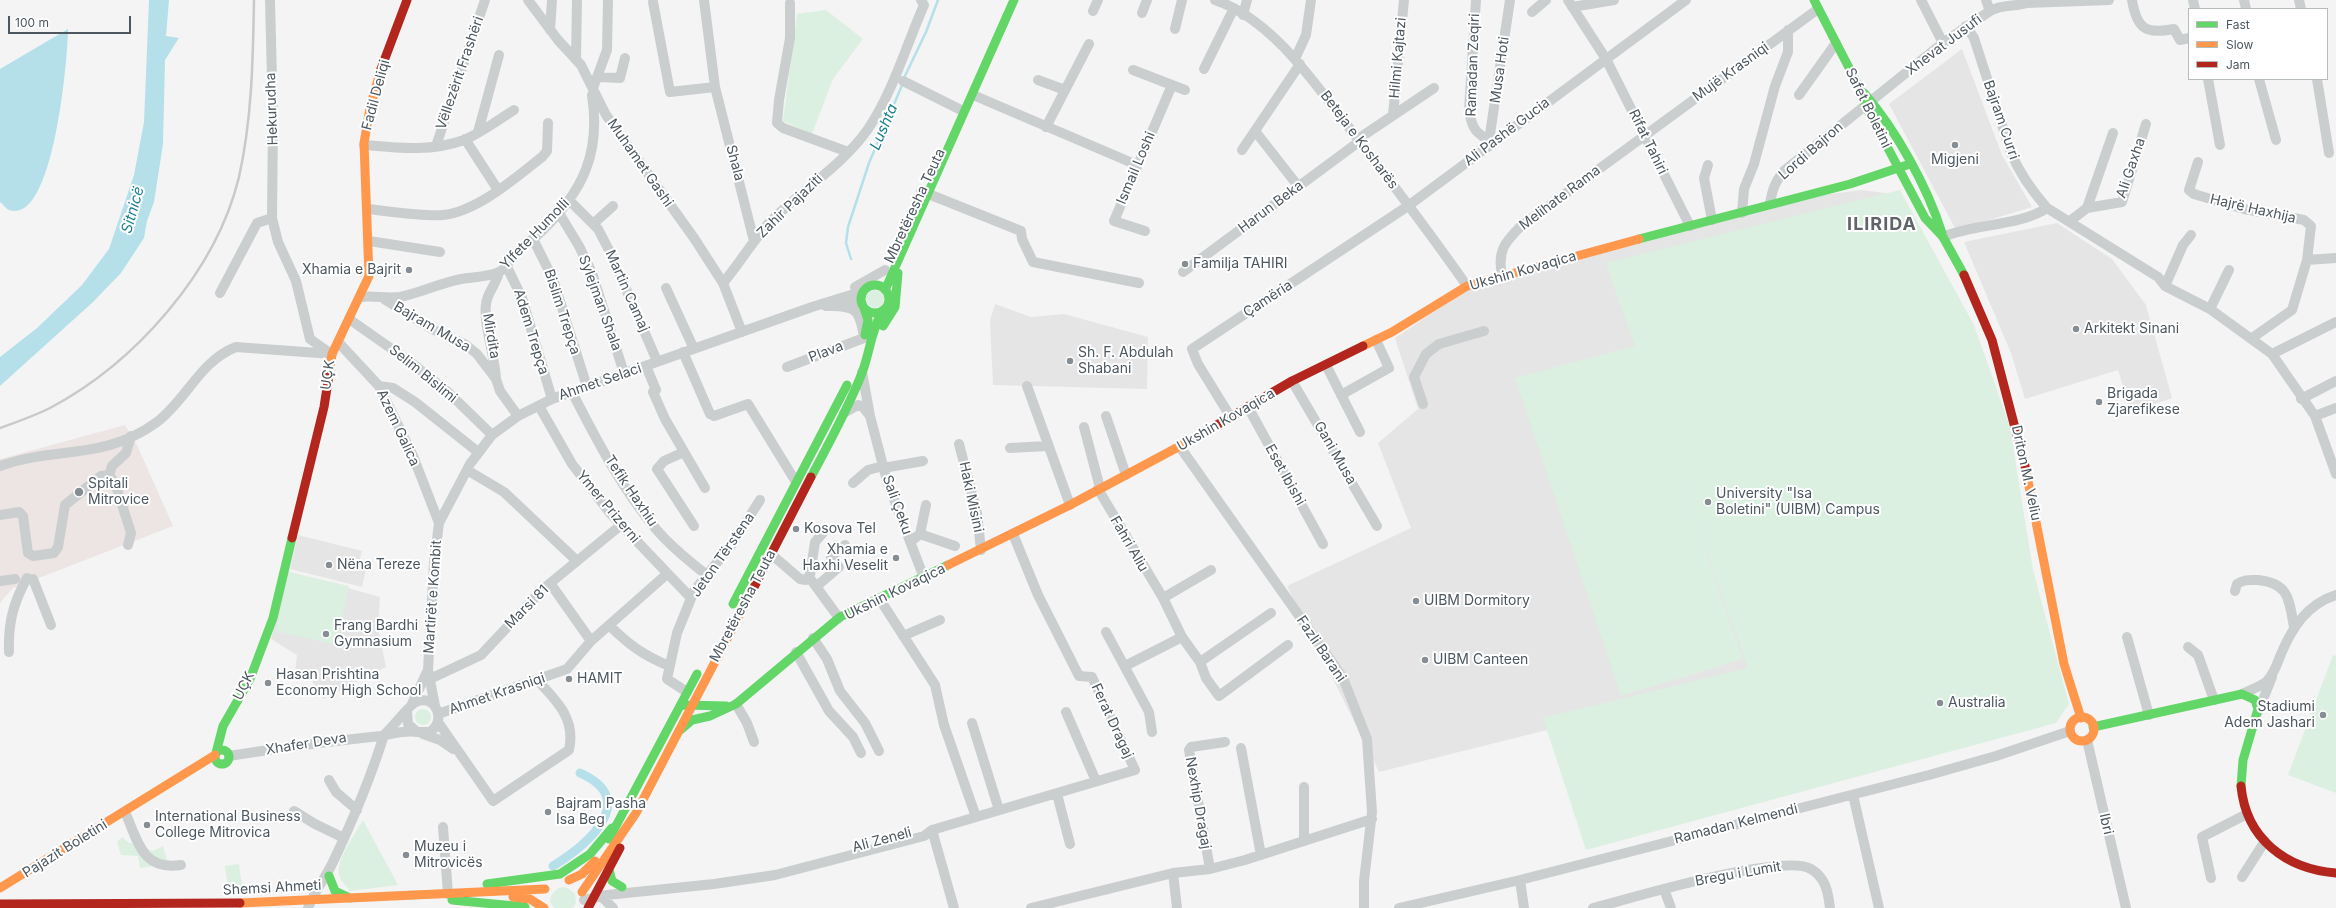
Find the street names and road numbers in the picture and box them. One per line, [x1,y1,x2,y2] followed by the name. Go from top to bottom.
[1903,11,1985,79] street label: Xhevat Jusufi
[1463,13,1483,117] street label: Ramadan Zeqiri
[433,14,487,132] street label: Vëllezërit Frashëri
[1386,17,1410,99] street label: Hilmi Kajtazi
[1487,36,1513,104] street label: Musa Hoti
[1690,39,1772,105] street label: Mujë Krasniqi
[359,58,393,132] street label: Fadil Deliqi
[1841,65,1895,151] street label: Safet Boletini
[262,72,282,146] street label: Hekurudha
[1980,78,2022,162] street label: Bajram Curri
[1317,88,1401,192] street label: Beteja e Kosharës
[1461,94,1553,170] street label: Ali Pashë Gucia
[1625,107,1671,177] street label: Rifat Tahiri
[603,116,677,210] street label: Muhamet Gashi
[1776,119,1846,183] street label: Lordi Bajron
[1113,129,1159,207] street label: Ismail Loshi
[2113,136,2149,200] street label: Ali Gaxha
[722,143,748,183] street label: Shala
[881,146,949,266] street label: Mbretëresha Teuta
[1516,162,1604,234] street label: Melihate Rama
[754,171,826,241] street label: Zahir Pajaziti
[1235,177,1307,237] street label: Harun Beka
[2208,191,2298,227] street label: Hajrë Haxhija
[497,195,573,273] street label: Ylfete Humolli
[601,247,653,335] street label: Martin Camaj
[1468,248,1578,294] street label: Ukshin Kovaqica
[575,253,625,353] street label: Sylejman Shala
[540,267,584,357] street label: Bislim Trepça
[1240,277,1296,321] street label: Çamëria
[510,287,552,377] street label: Adem Trepça
[391,298,473,356] street label: Bajram Musa
[479,312,503,360] street label: Mirdita
[806,338,846,366] street label: Plava
[386,342,460,406] street label: Selim Bislimi
[318,359,338,391] street label: UÇK
[556,360,644,404] street label: Ahmet Selaci
[1174,385,1278,455] street label: Ukshin Kovaqica
[373,387,423,469] street label: Azem Galica
[1310,418,1360,488] street label: Gani Musa
[2008,424,2044,522] street label: Driton M. Veliu
[1261,442,1309,508] street label: Eset Ibishi
[601,452,661,530] street label: Tefik Haxhiu
[955,460,987,534] street label: Haki Misini
[573,467,643,547] street label: Ymer Prizerni
[879,473,915,537] street label: Sali Çeku
[688,510,758,600] street label: Jeton Tërstena
[1106,513,1152,575] street label: Fahri Aliu
[421,540,445,654] street label: Martirët e Kombit
[706,547,780,665] street label: Mbretëresha Teuta
[842,560,948,624] street label: Ukshin Kovaqica
[502,582,552,632] street label: Marsi 81
[1293,613,1349,685] street label: Fazli Barani
[230,669,258,703] street label: UÇK
[447,670,547,718] street label: Ahmet Krasniqi
[1087,681,1137,761] street label: Ferat Dragaj
[264,729,348,759] street label: Xhafer Deva
[1182,756,1214,850] street label: Nexhip Dragaj
[1673,801,1799,847] street label: Ramadan Kelmendi
[2095,812,2117,836] street label: Ibri
[20,816,110,882] street label: Pajazit Boletini
[851,824,913,856] street label: Ali Zeneli
[1694,858,1782,890] street label: Bregu i Lumit
[222,877,322,899] street label: Shemsi Ahmeti

